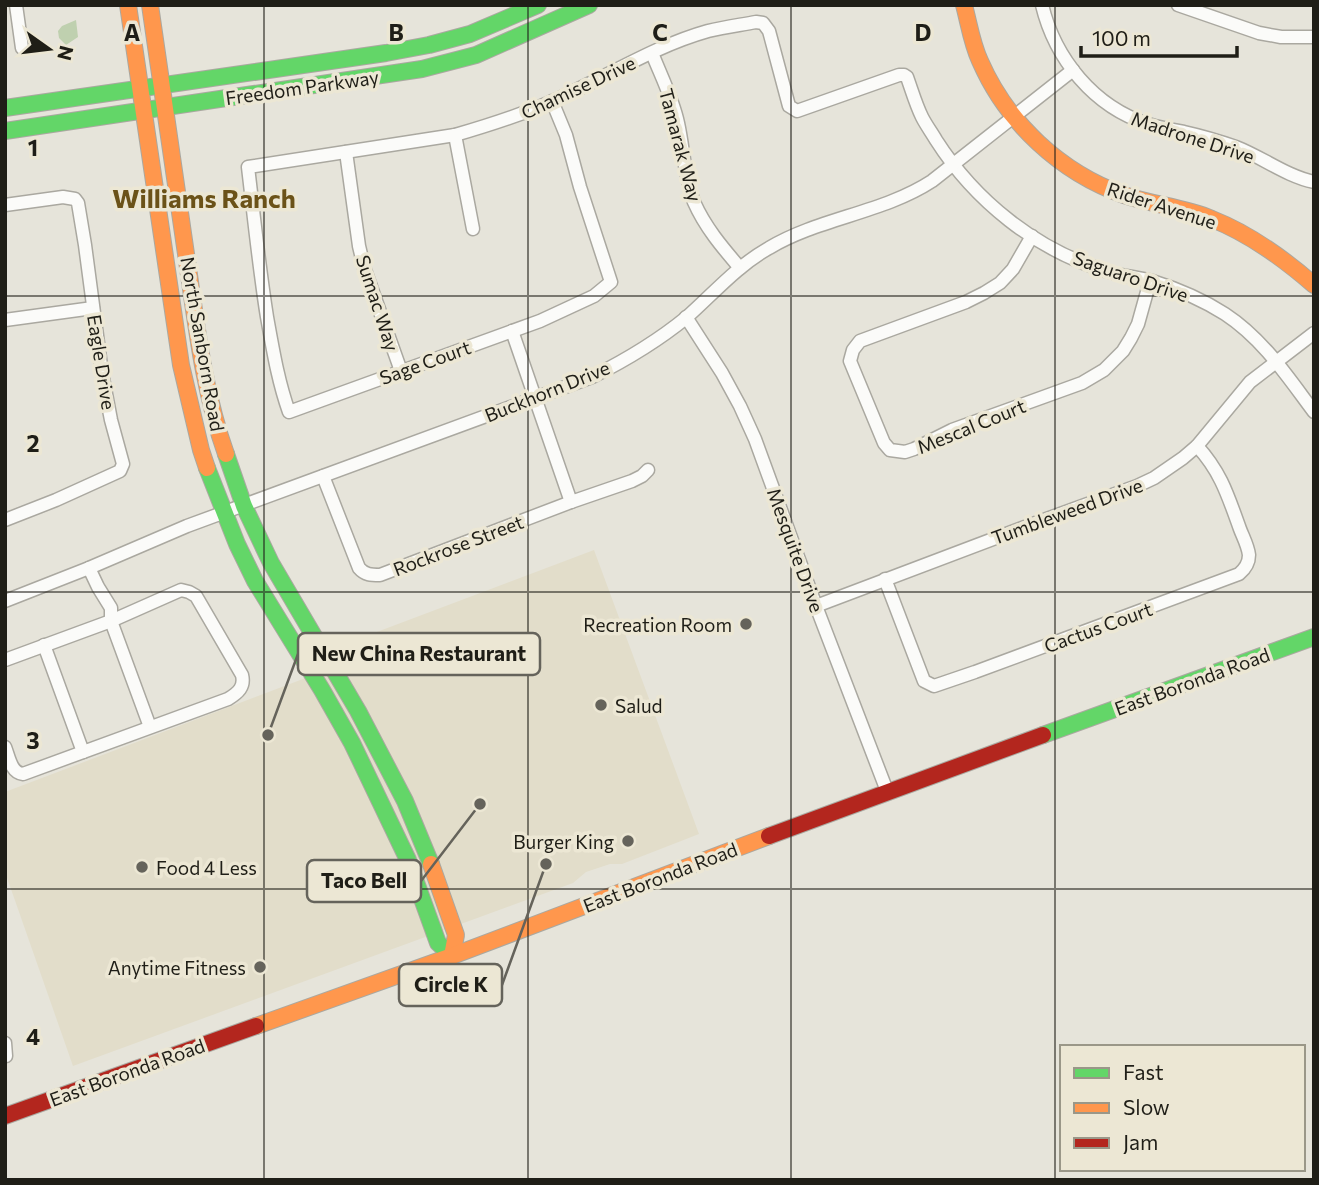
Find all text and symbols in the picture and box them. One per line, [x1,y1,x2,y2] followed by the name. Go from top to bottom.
[14,14,84,84] north arrow
[1081,14,1237,58] scale bar
[124,18,141,46] text: A
[388,18,404,46] text: B
[652,18,668,46] text: C
[915,18,932,46] text: D
[1092,25,1151,50] text: 100 m
[53,44,79,63] text: N
[517,50,639,124] street label: Chamise Drive
[224,65,380,109] street label: Freedom Parkway
[655,86,707,204] street label: Tamarak Way
[1129,106,1257,168] street label: Madrone Drive
[28,133,38,161] text: 1
[1105,177,1219,233] street label: Rider Avenue
[112,182,296,213] district label: Williams Ranch
[1070,246,1192,306] street label: Saguaro Drive
[352,252,404,354] street label: Sumac Way
[176,255,230,433] street label: North Sanborn Road
[83,313,121,411] street label: Eagle Drive
[376,335,474,389] street label: Sage Court
[481,355,613,427] street label: Buckhorn Drive
[913,394,1029,458] street label: Mescal Court
[26,429,40,457] text: 2
[988,473,1146,549] street label: Tumbleweed Drive
[763,485,829,615] street label: Mesquite Drive
[390,510,527,580] street label: Rockrose Street
[1041,597,1155,657] street label: Cactus Court
[583,613,732,636] place label: Recreation Room
[738,616,754,632] marker: Recreation Room
[298,633,540,675] callout: New China Restaurant
[312,640,526,665] text: New China Restaurant
[1111,642,1273,720] street label: East Boronda Road
[615,694,663,717] place label: Salud
[593,697,609,713] marker: Salud
[26,726,40,754] text: 3
[513,830,614,853] place label: Burger King
[620,833,636,849] marker: Burger King
[580,837,740,917] street label: East Boronda Road
[156,856,257,879] place label: Food 4 Less
[134,859,150,875] marker: Food 4 Less
[307,860,421,902] callout: Taco Bell
[321,867,407,892] text: Taco Bell
[108,956,246,979] place label: Anytime Fitness
[252,959,268,975] marker: Anytime Fitness
[399,964,502,1006] callout: Circle K
[414,971,488,996] text: Circle K
[26,1022,40,1050] text: 4
[46,1033,208,1111] street label: East Boronda Road
[1060,1045,1305,1171] legend
[1123,1059,1164,1084] text: Fast
[1123,1094,1170,1119] text: Slow
[1123,1129,1158,1154] text: Jam

